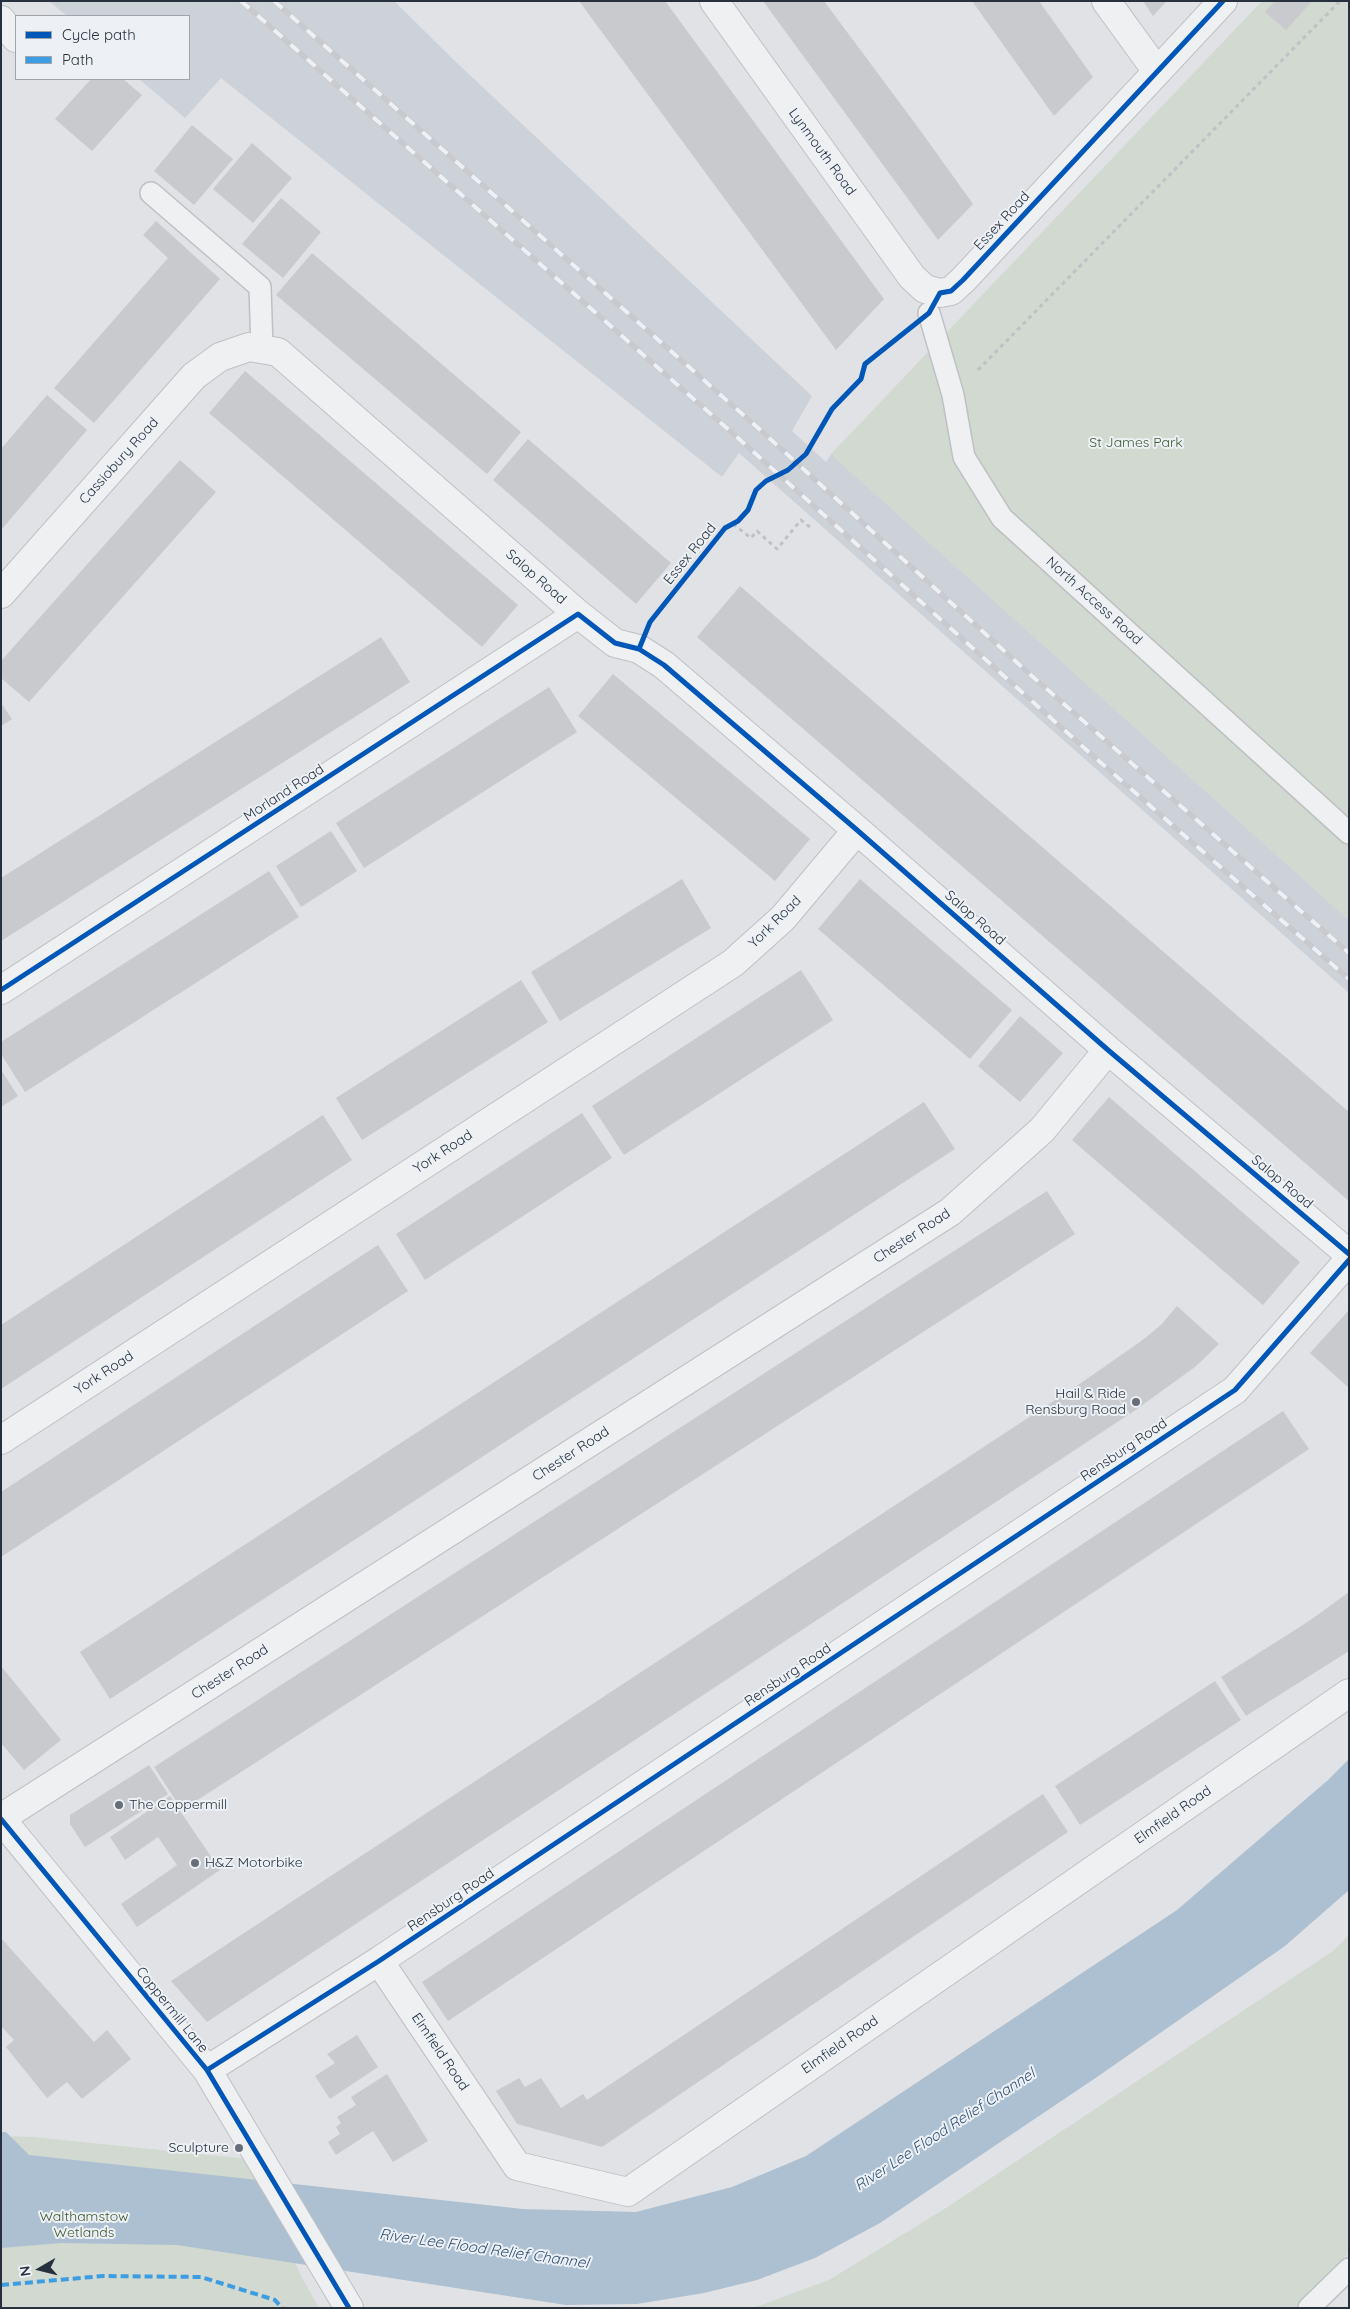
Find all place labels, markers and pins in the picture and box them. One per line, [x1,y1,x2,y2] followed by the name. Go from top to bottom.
[1025,1386,1126,1418] place label: Hail & Ride Rensburg Road
[1130,1396,1142,1408] marker: Hail & Ride Rensburg Road
[129,1797,227,1813] place label: The Coppermill
[113,1799,125,1811] marker: The Coppermill
[205,1855,303,1871] place label: H&Z Motorbike
[189,1857,201,1869] marker: H&Z Motorbike
[169,2140,229,2156] place label: Sculpture
[233,2142,245,2154] marker: Sculpture

